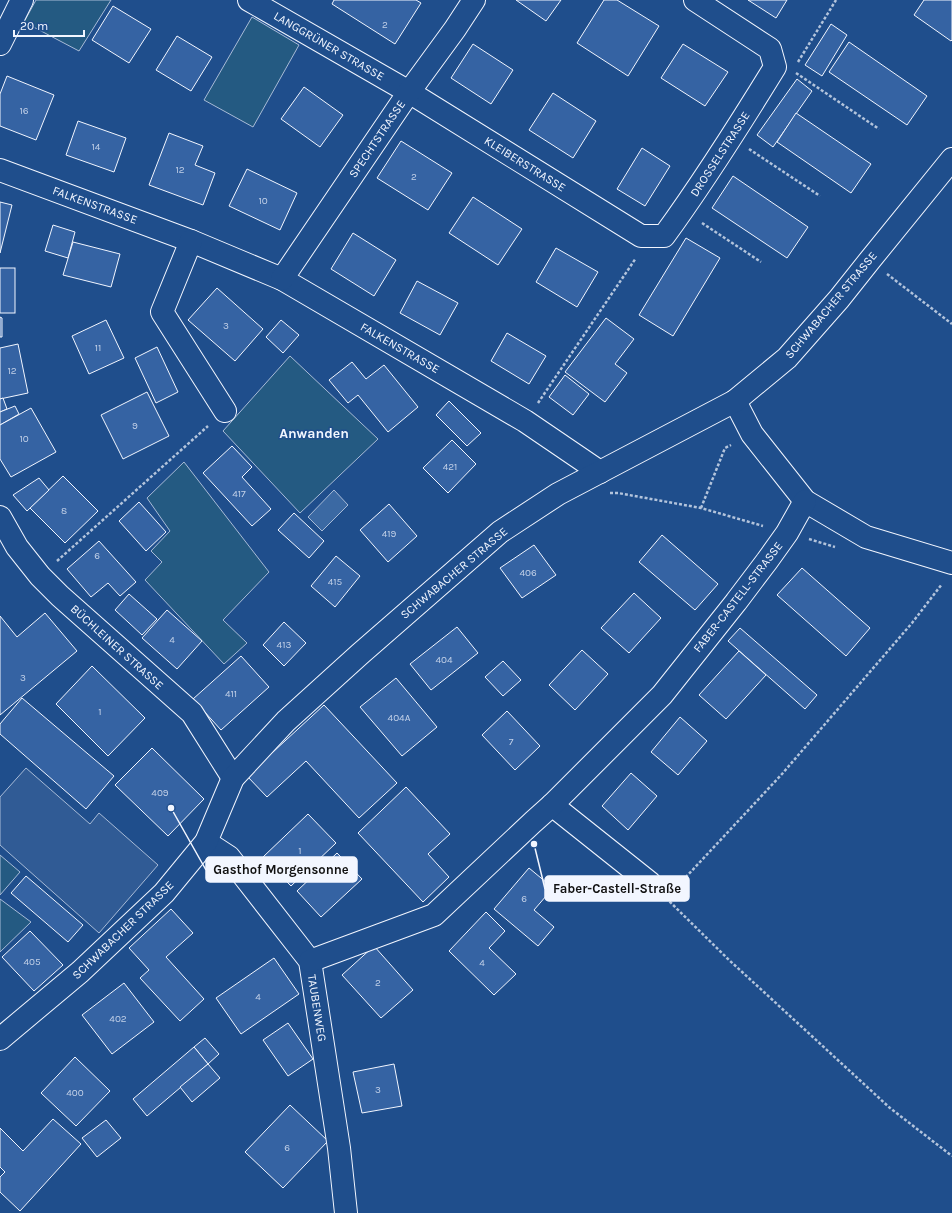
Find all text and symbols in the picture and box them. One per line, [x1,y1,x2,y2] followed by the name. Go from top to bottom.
[271,9,387,83] street label: LANGGRÜNER STRASSE
[14,12,84,38] scale bar
[20,19,48,33] text: 20 m
[382,19,388,31] house number: 2
[346,97,408,181] street label: SPECHTSTRASSE
[19,105,29,117] house number: 16
[687,109,753,199] street label: DROSSELSTRASSE
[482,133,568,195] street label: KLEIBERSTRASSE
[92,141,101,153] house number: 14
[175,164,185,176] house number: 12
[411,171,417,183] house number: 2
[51,183,139,227] street label: FALKENSTRASSE
[258,195,268,207] house number: 10
[782,249,880,361] street label: SCHWABACHER STRASSE
[223,320,229,332] house number: 3
[358,320,442,376] street label: FALKENSTRASSE
[95,342,101,354] house number: 11
[7,365,17,377] house number: 12
[132,420,138,432] house number: 9
[279,425,349,442] district label: Anwanden
[19,433,29,445] house number: 10
[443,461,457,473] house number: 421
[232,488,246,500] house number: 417
[61,505,67,517] house number: 8
[398,524,510,622] street label: SCHWABACHER STRASSE
[382,528,397,540] house number: 419
[690,539,786,655] street label: FABER-CASTELL-STRASSE
[94,550,100,562] house number: 6
[519,567,537,579] house number: 406
[328,576,343,588] house number: 415
[68,602,166,692] street label: BÜCHLEINER STRASSE
[169,634,175,646] house number: 4
[277,639,291,651] house number: 413
[435,654,453,666] house number: 404
[20,672,26,684] house number: 3
[225,688,237,700] house number: 411
[98,706,102,718] house number: 1
[388,712,411,724] house number: 404A
[509,736,514,748] house number: 7
[151,787,169,799] house number: 409
[298,845,302,857] house number: 1
[206,857,357,882] callout: Gasthof Morgensonne
[213,862,349,877] text: Gasthof Morgensonne
[545,876,689,901] callout: Faber-Castell-Straße
[69,878,177,982] street label: SCHWABACHER STRASSE
[553,881,681,896] text: Faber-Castell-Straße
[521,893,527,905] house number: 6
[23,956,41,968] house number: 405
[479,957,485,969] house number: 4
[305,973,329,1043] street label: TAUBENWEG
[375,977,381,989] house number: 2
[255,991,261,1003] house number: 4
[109,1013,127,1025] house number: 402
[375,1084,381,1096] house number: 3
[66,1087,84,1099] house number: 400
[284,1142,290,1154] house number: 6

